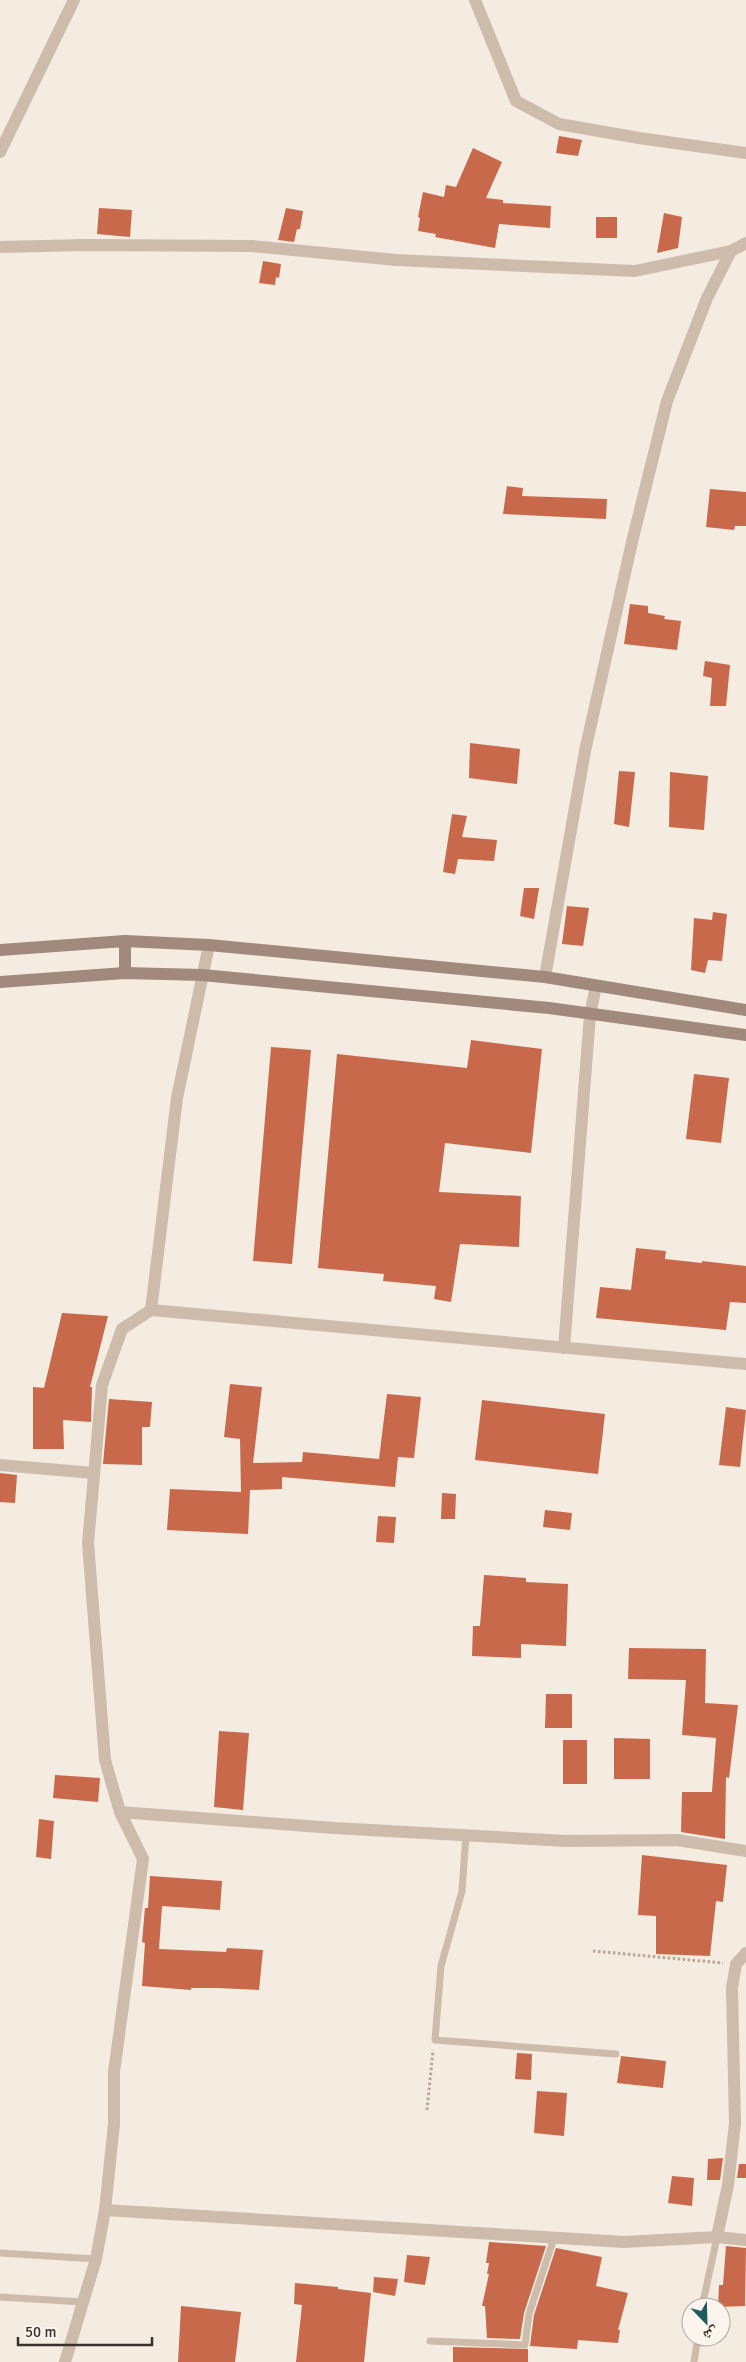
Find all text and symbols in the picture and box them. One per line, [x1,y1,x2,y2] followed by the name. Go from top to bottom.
[681,2297,731,2347] north arrow
[18,2314,151,2346] scale bar
[25,2323,56,2341] text: 50 m
[701,2323,721,2344] text: ش

